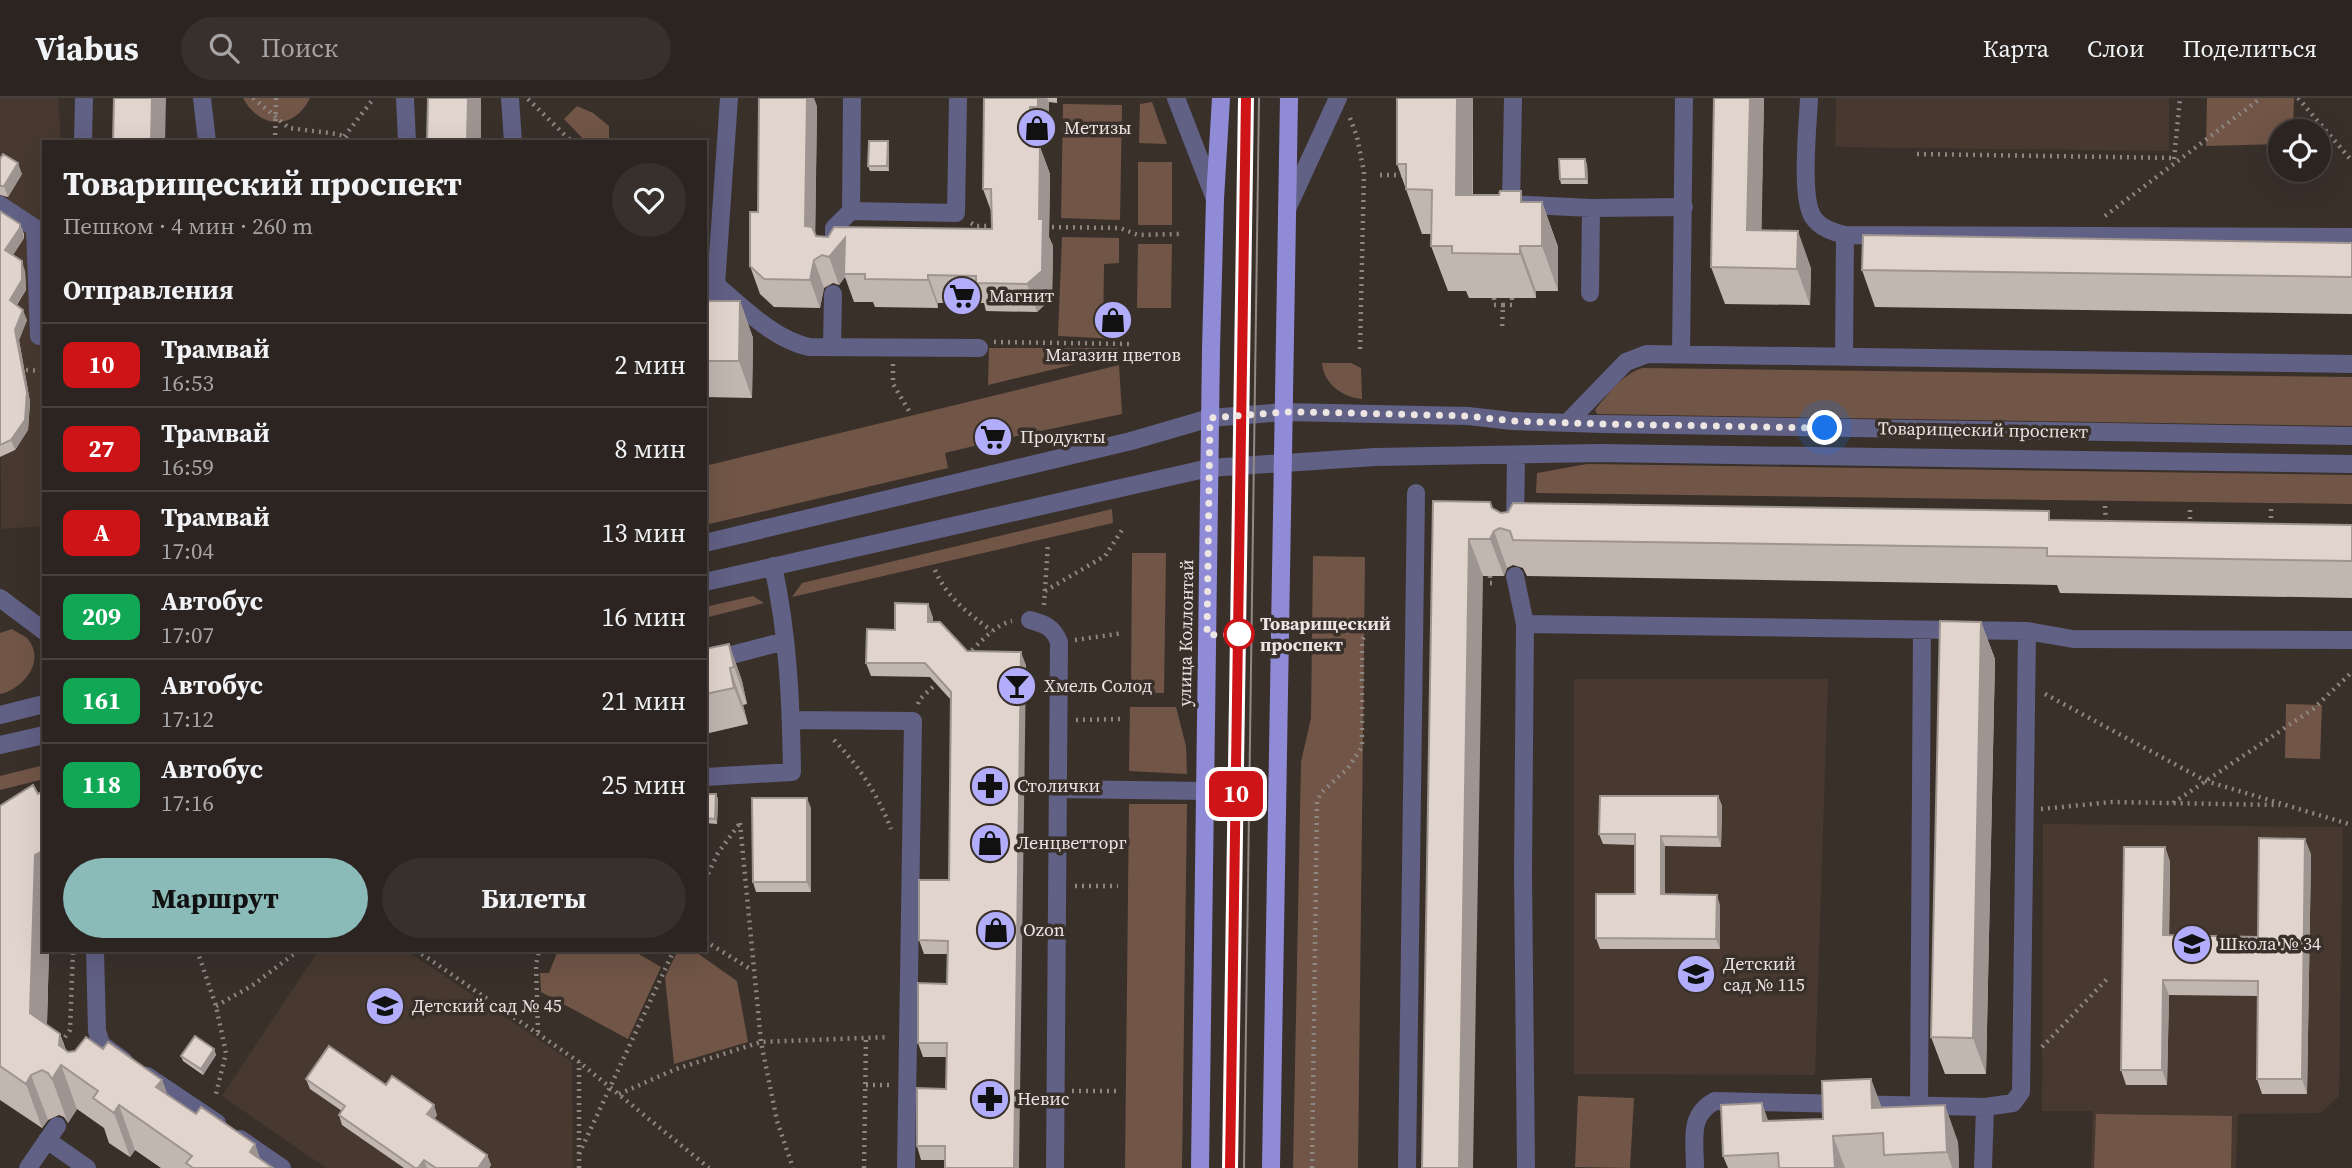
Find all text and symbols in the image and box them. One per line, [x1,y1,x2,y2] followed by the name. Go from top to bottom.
[181,17,671,80] search box
[35,26,139,71] text: Viabus
[205,29,243,67] icon: search
[261,30,338,66] text: Поиск
[1983,32,2049,65] text: Карта
[2087,32,2144,65] text: Слои
[2182,32,2317,65] text: Поделиться
[1016,107,1058,149] shop icon: Метизы
[1064,115,1131,140] place label: Метизы
[2268,119,2331,182] map controls
[2268,119,2331,182] button: locate
[63,161,462,206] text: Товарищеский проспект
[612,163,686,237] button: heart
[63,210,313,242] text: Пешком · 4 мин · 260 m
[63,272,234,308] text: Отправления
[941,275,983,317] supermarket icon: Магнит
[989,283,1055,308] place label: Магнит
[1092,299,1134,341] shop icon: Магазин цветов
[161,331,270,367] text: Трамвай
[1045,342,1181,367] place label: Магазин цветов
[614,347,686,383] text: 2 мин
[88,348,115,381] text: 10
[161,367,214,399] text: 16:53
[1807,410,1842,445] your location
[161,415,270,451] text: Трамвай
[1878,415,2089,444] street label: Товарищеский проспект
[972,416,1014,458] supermarket icon: Продукты
[1020,424,1106,449] place label: Продукты
[614,431,686,467] text: 8 мин
[88,432,115,465] text: 27
[161,451,214,483] text: 16:59
[161,499,270,535] text: Трамвай
[601,515,686,551] text: 13 мин
[93,516,110,549] text: А
[161,535,214,567] text: 17:04
[1172,559,1199,707] street label: улица Коллонтай
[161,583,263,619] text: Автобус
[601,599,686,635] text: 16 мин
[82,600,121,633] text: 209
[1260,611,1391,657] place label: Товарищеский проспект
[161,619,214,651] text: 17:07
[1224,619,1254,649] marker: Товарищеский проспект
[996,665,1038,707] bar icon: Хмель Солод
[161,667,263,703] text: Автобус
[1044,673,1152,698] place label: Хмель Солод
[601,683,686,719] text: 21 мин
[82,684,121,717] text: 161
[161,703,214,735] text: 17:12
[161,751,263,787] text: Автобус
[969,765,1011,807] pharmacy icon: Столички
[601,767,686,803] text: 25 мин
[82,768,121,801] text: 118
[1204,771,1268,817] line badge: 10
[1017,773,1100,798] place label: Столички
[1223,777,1249,810] text: 10
[161,787,214,819] text: 17:16
[969,822,1011,864] shop icon: Ленцветторг
[1017,830,1127,855] place label: Ленцветторг
[63,858,368,938] button: Маршрут
[382,858,686,938] button: Билеты
[975,909,1017,951] shop icon: Ozon
[1023,917,1065,942] place label: Ozon
[2171,923,2213,965] school or university icon: Школа № 34
[2219,931,2321,956] place label: Школа № 34
[1723,951,1805,997] place label: Детский сад № 115
[1675,953,1717,995] school or university icon: Детский сад № 115
[364,985,406,1027] school or university icon: Детский сад № 45
[412,993,562,1018] place label: Детский сад № 45
[969,1078,1011,1120] pharmacy icon: Невис
[1017,1086,1070,1111] place label: Невис

